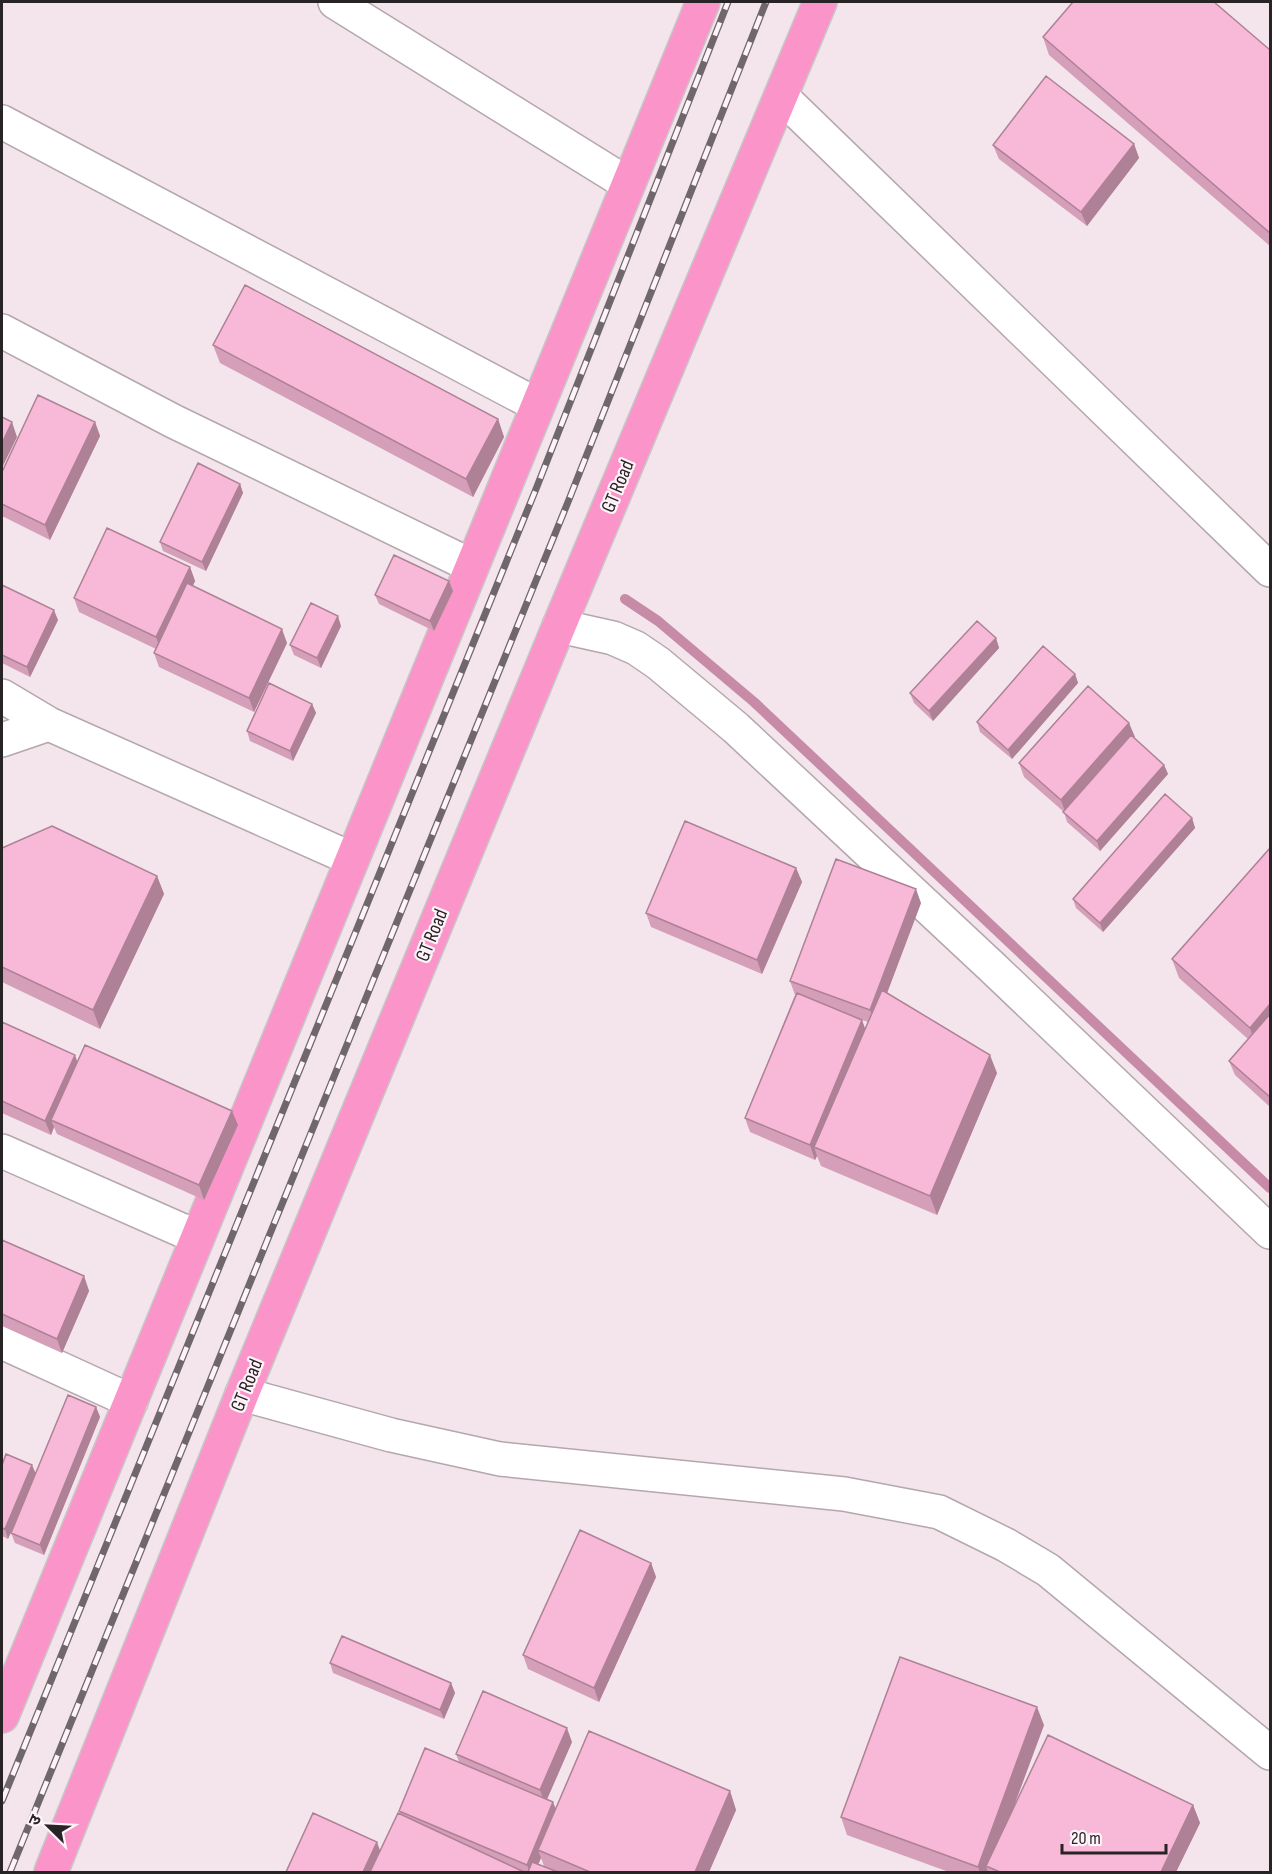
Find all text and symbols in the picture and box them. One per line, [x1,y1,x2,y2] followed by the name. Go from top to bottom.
[596,457,640,516] street label: GT Road
[411,906,453,965] street label: GT Road
[226,1356,268,1415] street label: GT Road
[18,1796,78,1856] north arrow
[25,1812,47,1829] text: उ
[1062,1817,1166,1855] scale bar
[1071,1828,1101,1849] text: 20 m

